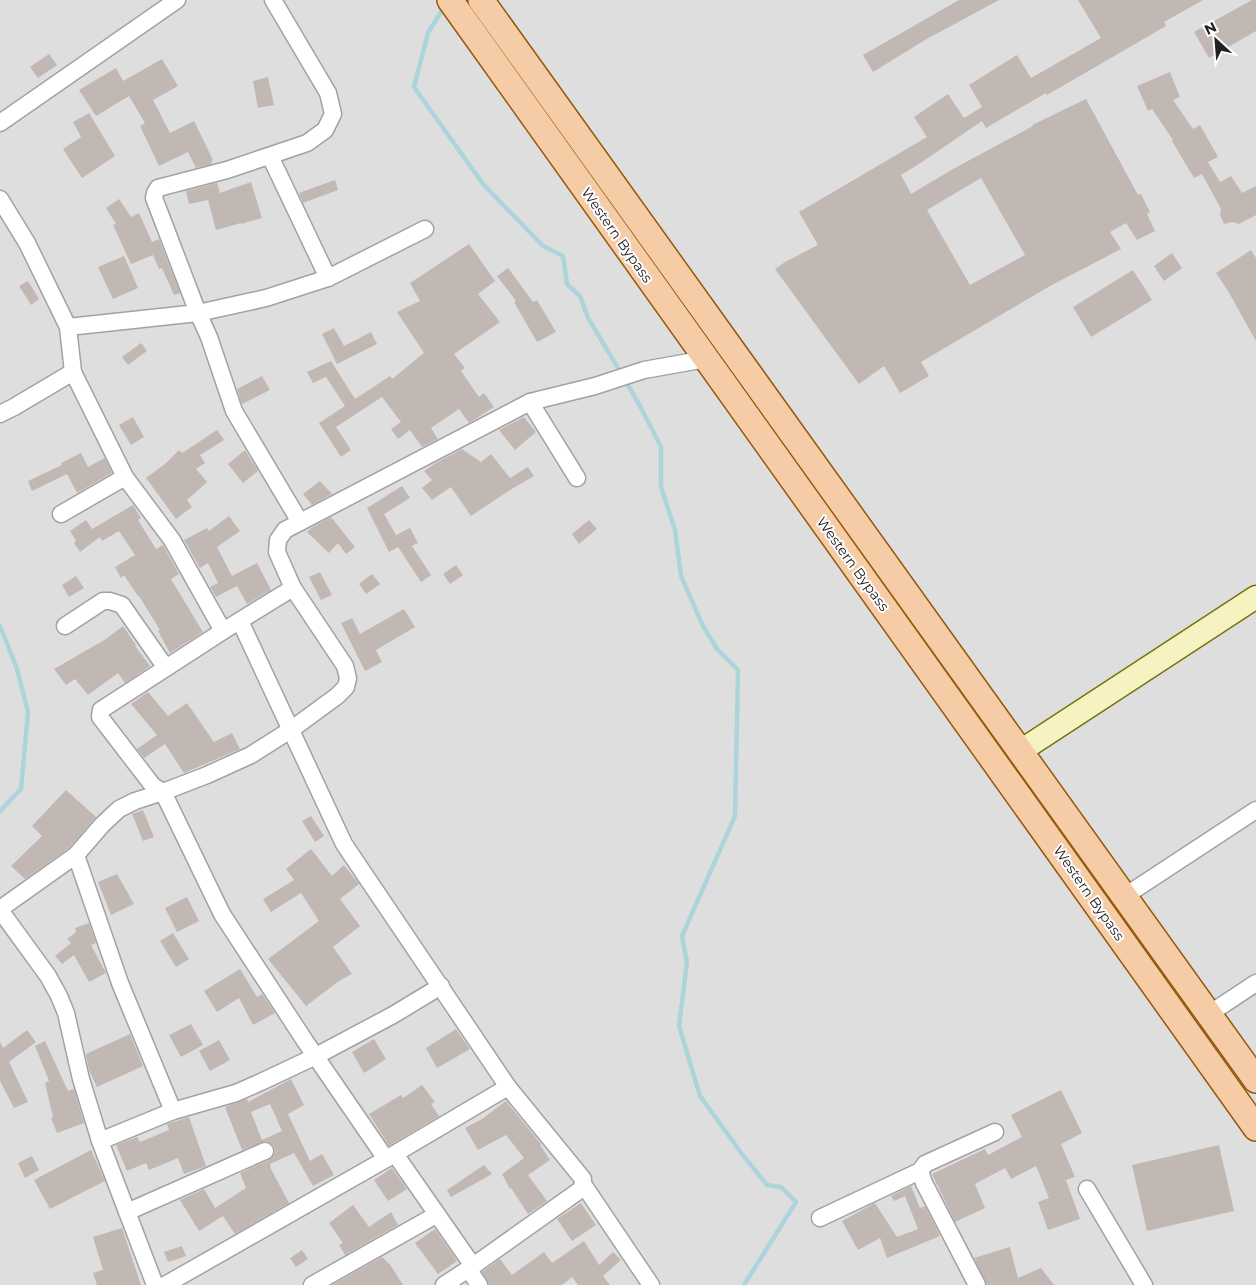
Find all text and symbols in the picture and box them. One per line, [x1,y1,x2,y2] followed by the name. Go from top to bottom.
[1191,15,1241,65] north arrow
[1201,18,1219,39] text: N
[577,184,657,286] street label: Western Bypass
[813,513,893,615] street label: Western Bypass
[1049,842,1129,944] street label: Western Bypass

